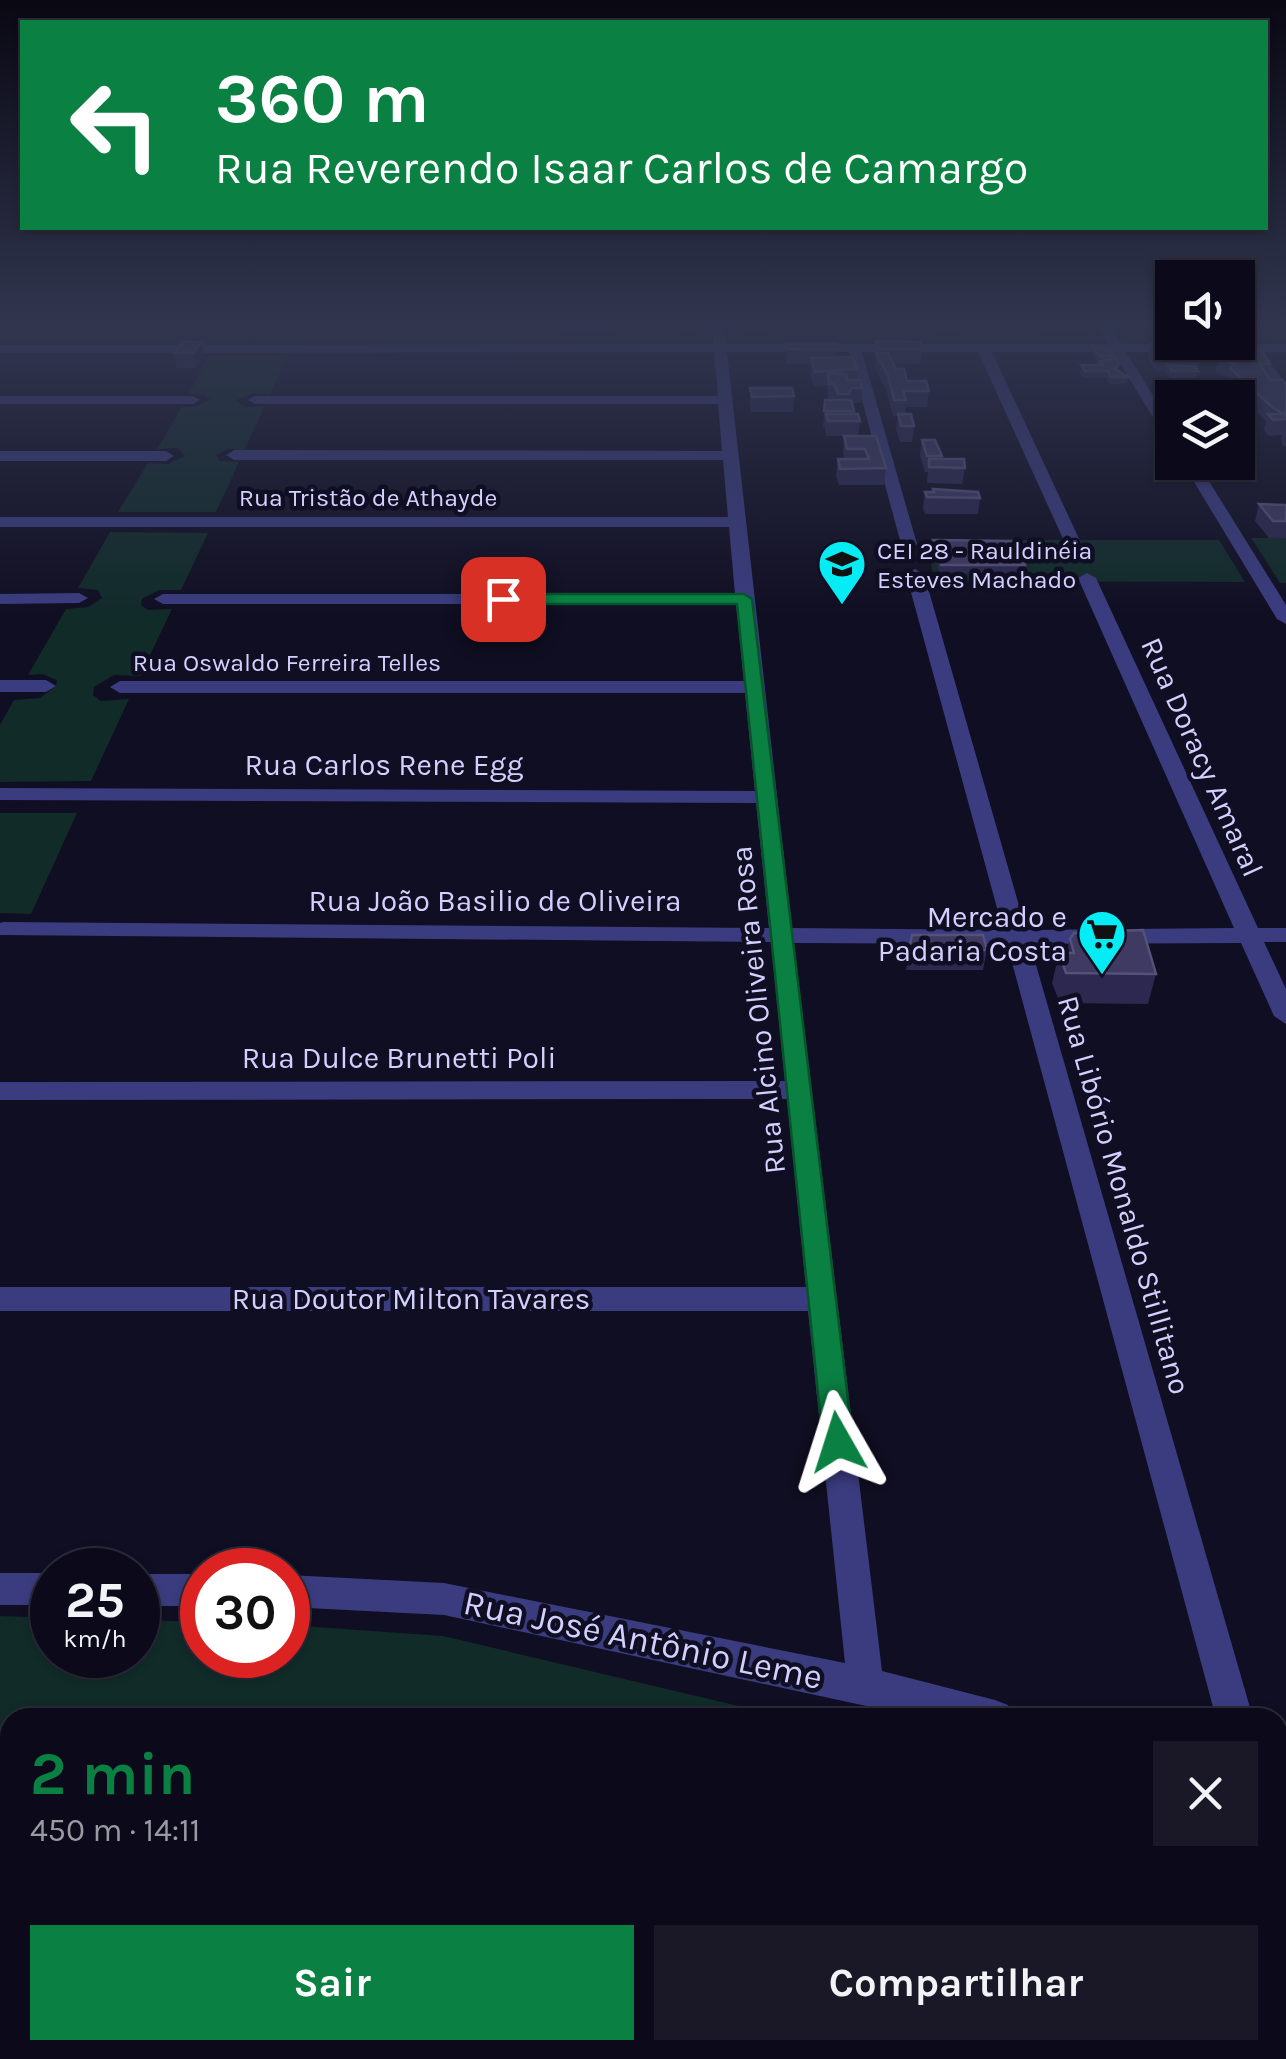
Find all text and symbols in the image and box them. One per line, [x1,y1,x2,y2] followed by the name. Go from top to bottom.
[215,58,429,140] text: 360 m
[50,60,180,190] icon: left
[215,142,1028,194] text: Rua Reverendo Isaar Carlos de Camargo
[1155,260,1255,480] map controls
[1155,260,1255,360] button: sound
[1155,380,1255,480] button: layers
[239,483,497,512] street label: Rua Tristão de Athayde
[877,536,1092,594] place label: CEI 28 - Rauldinéia Esteves Machado
[816,538,868,606] school or university icon: CEI 28 - Rauldinéia Esteves Machado
[461,557,546,642] pin
[476,572,531,627] icon: arrive
[1133,632,1271,882] street label: Rua Doracy Amaral
[133,648,441,677] street label: Rua Oswaldo Ferreira Telles
[245,747,523,783] street label: Rua Carlos Rene Egg
[723,844,793,1176] street label: Rua Alcino Oliveira Rosa
[308,883,682,919] street label: Rua João Basilio de Oliveira
[878,899,1067,969] place label: Mercado e Padaria Costa
[1076,908,1128,976] supermarket icon: Mercado e Padaria Costa
[1050,991,1198,1399] street label: Rua Libório Monaldo Stillitano
[242,1040,556,1076] street label: Rua Dulce Brunetti Poli
[232,1281,590,1317] street label: Rua Doutor Milton Tavares
[786,1390,890,1494] position arrow
[180,1548,310,1678] speed limit sign: 30
[65,1571,125,1630] text: 25
[460,1582,826,1698] street label: Rua José Antônio Leme
[63,1624,127,1653] text: km/h
[30,1739,195,1809] text: 2 min
[1153,1741,1258,1846] button: close
[30,1812,200,1849] text: 450 m · 14:11
[30,1925,634,2040] button: Sair
[654,1925,1258,2040] button: Compartilhar

